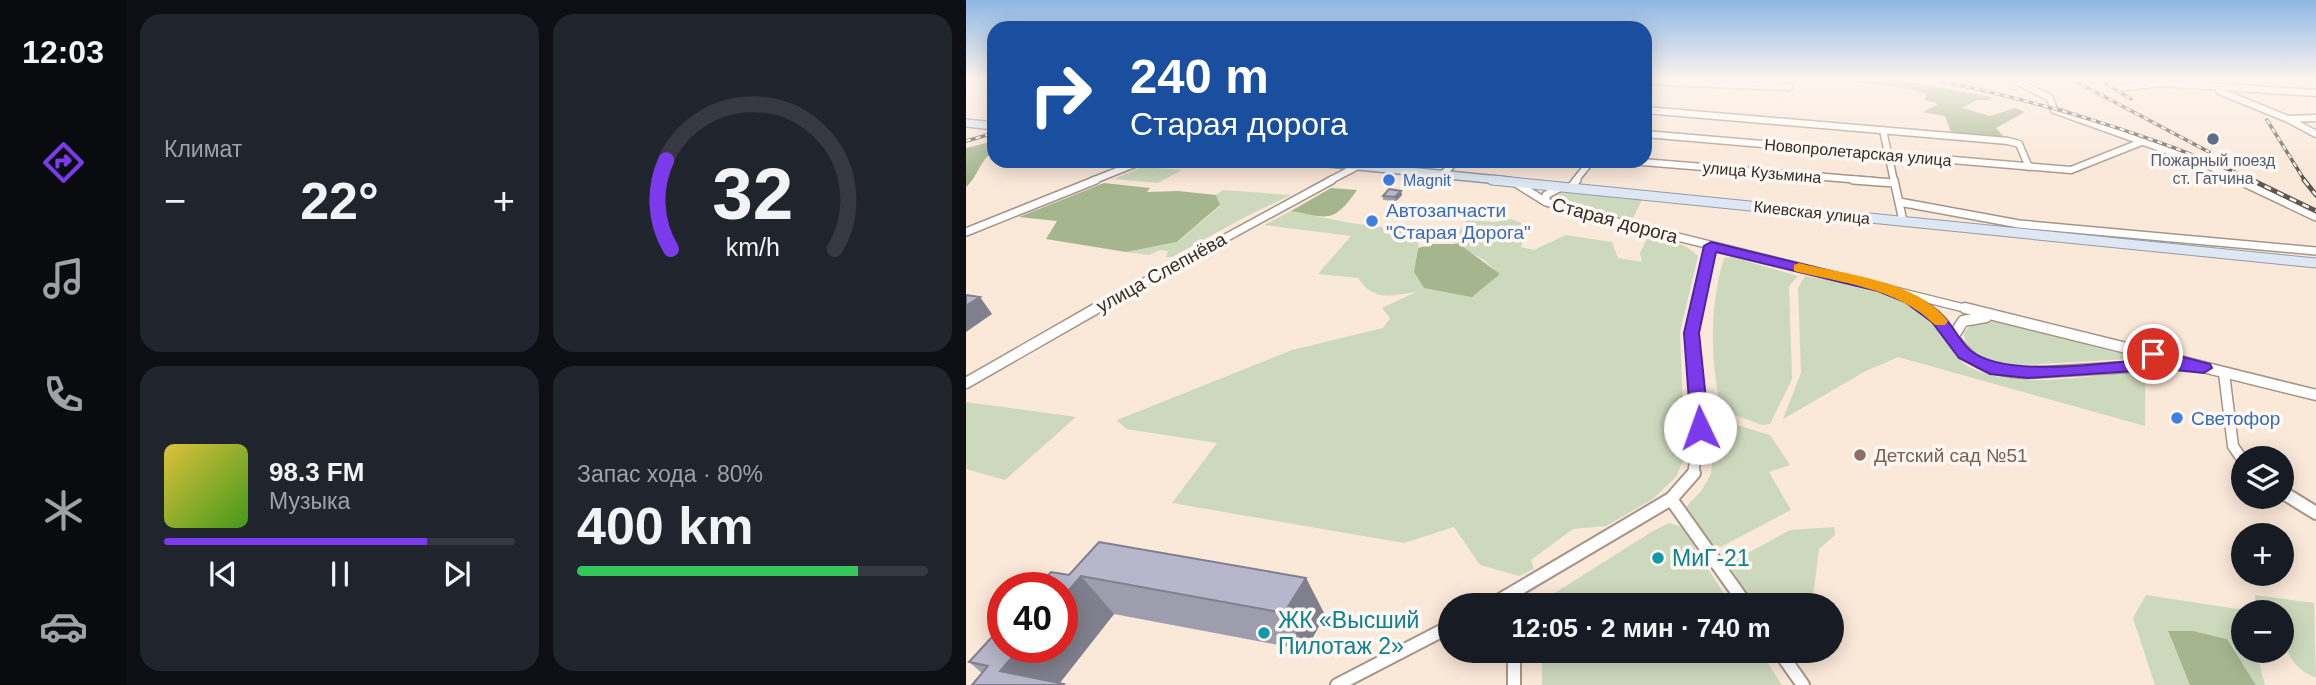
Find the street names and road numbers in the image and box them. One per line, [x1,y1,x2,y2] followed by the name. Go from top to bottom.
[1764,136,1952,169] street label: Новопролетарская улица
[1702,159,1822,186] street label: улица Кузьмина
[1550,194,1680,247] street label: Старая дорога
[1753,198,1871,227] street label: Киевская улица
[1093,228,1230,317] street label: улица Слепнёва

